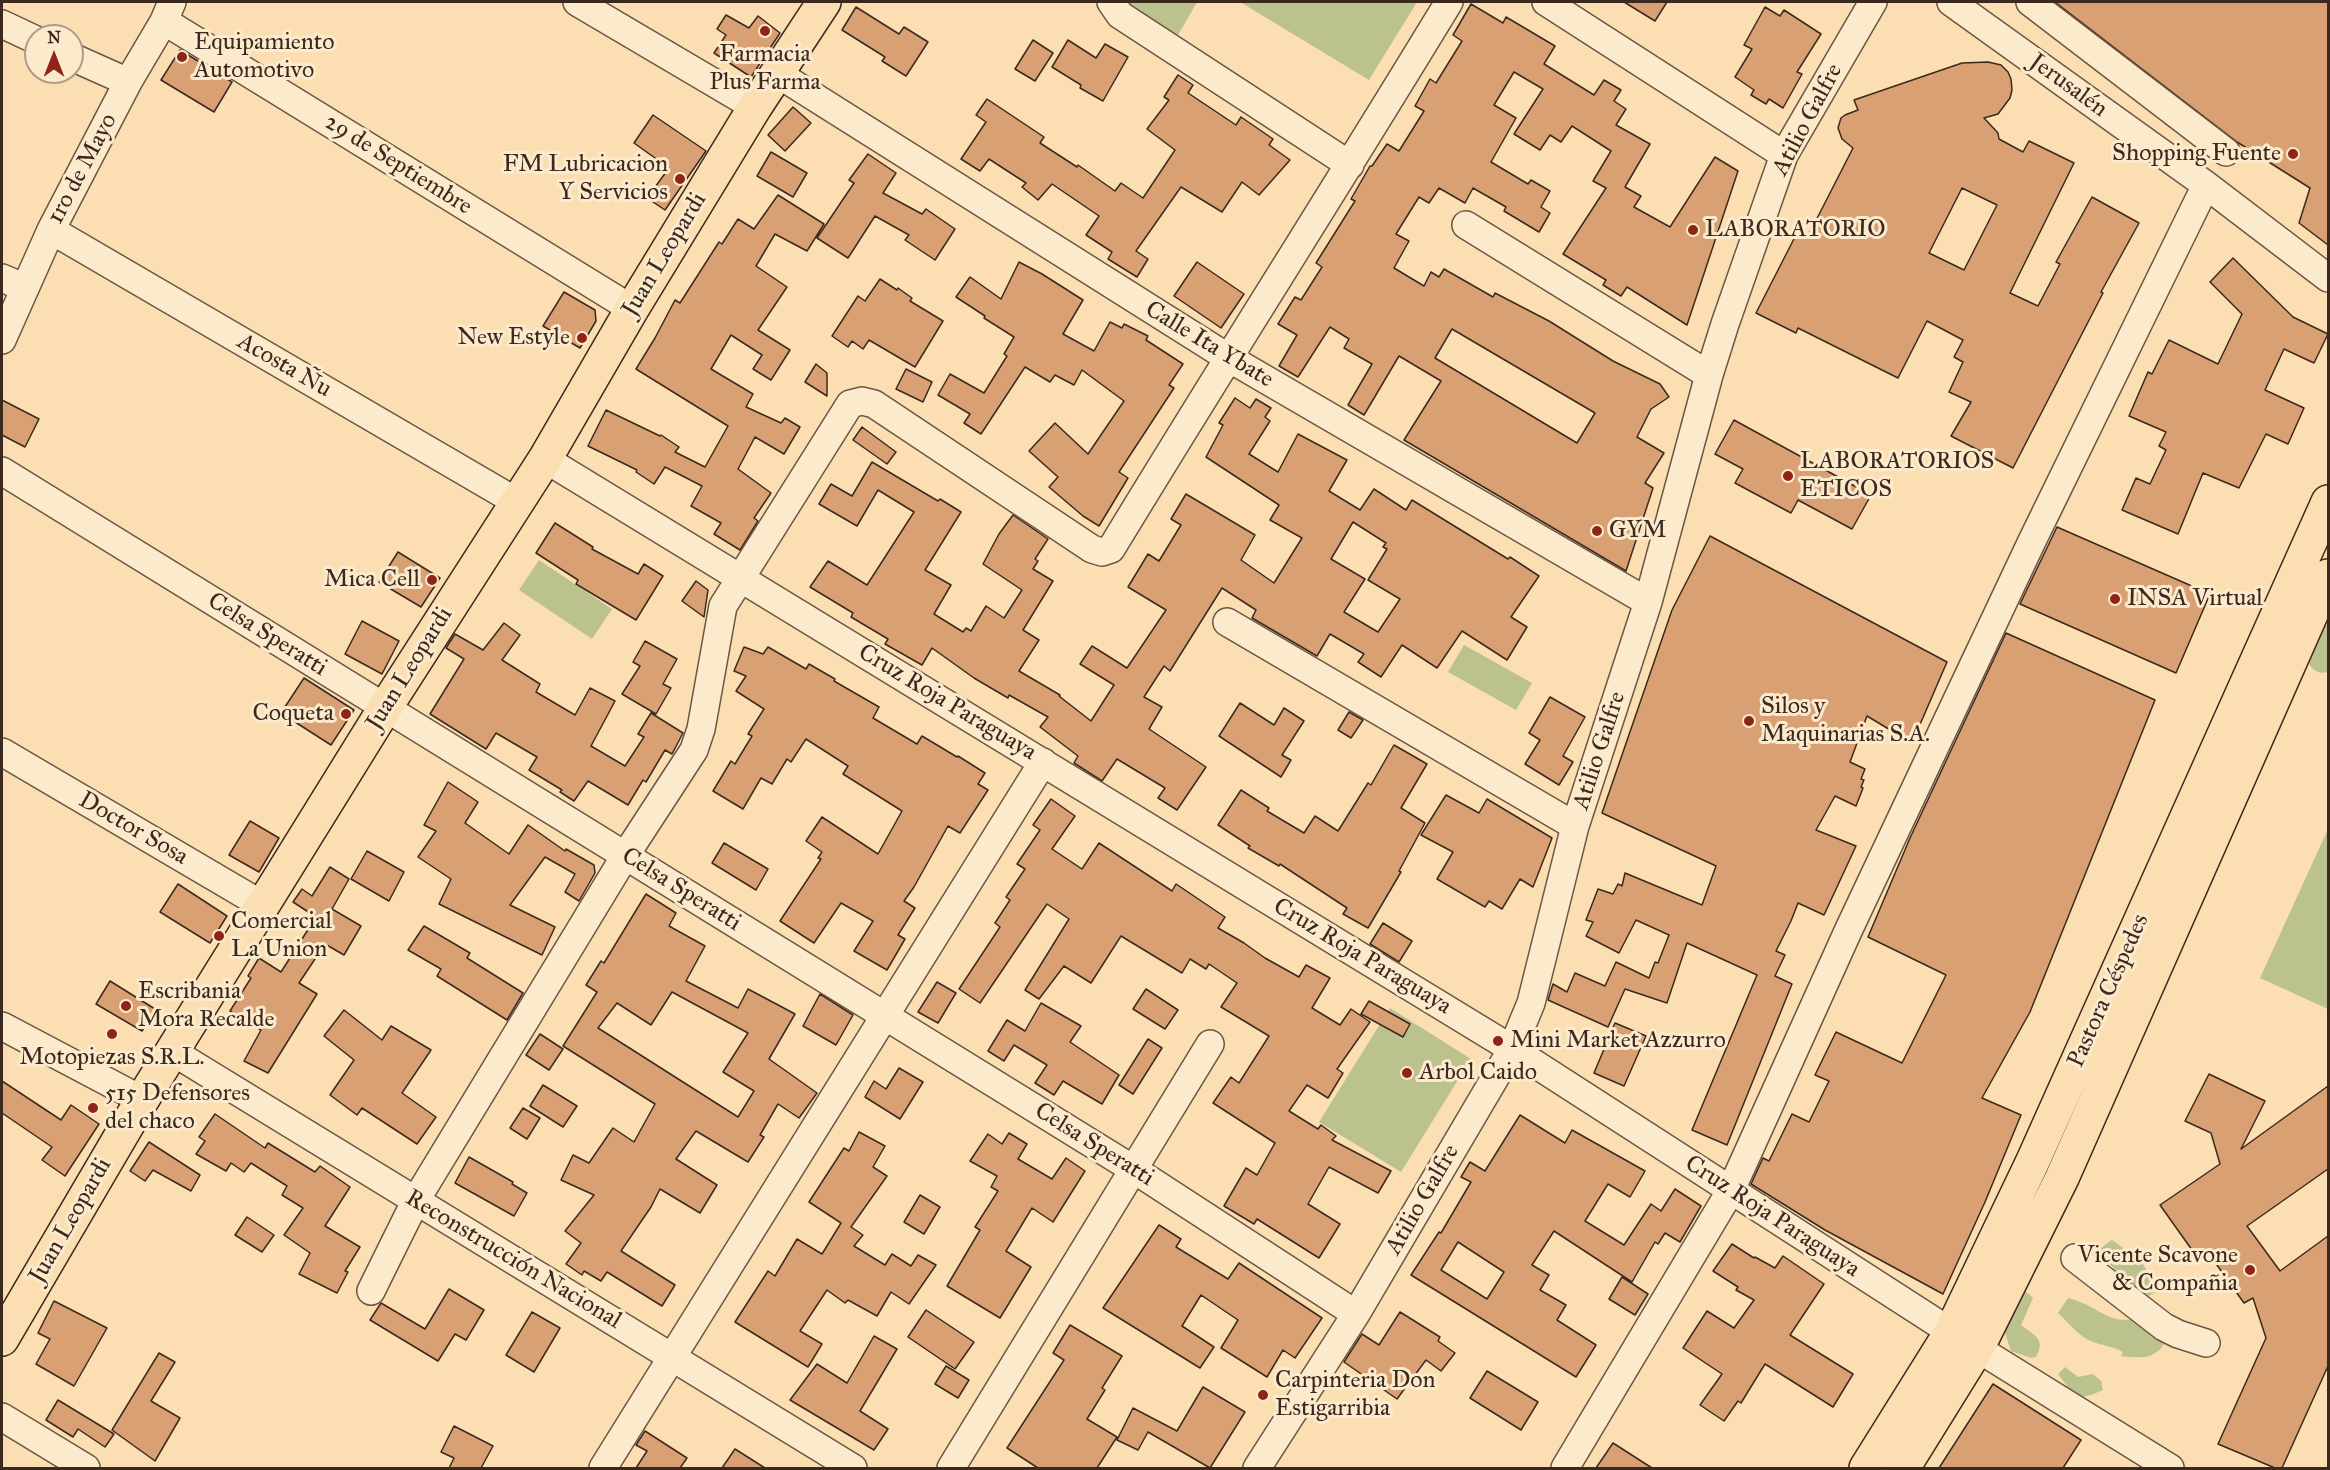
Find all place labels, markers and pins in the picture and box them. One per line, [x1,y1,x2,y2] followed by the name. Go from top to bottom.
[758,24,772,38] marker: Farmacia Plus Farma
[194,29,335,85] place label: Equipamiento Automotivo
[709,41,821,97] place label: Farmacia Plus Farma
[175,50,189,64] marker: Equipamiento Automotivo
[2112,140,2281,168] place label: Shopping Fuente
[2286,147,2300,161] marker: Shopping Fuente
[503,151,668,207] place label: FM Lubricacion Y Servicios
[673,172,687,186] marker: FM Lubricacion Y Servicios
[1705,216,1886,244] place label: LABORATORIO
[1686,223,1700,237] marker: LABORATORIO
[457,324,570,352] place label: New Estyle
[575,331,589,345] marker: New Estyle
[1800,448,1994,504] place label: LABORATORIOS ETICOS
[1781,469,1795,483] marker: LABORATORIOS ETICOS
[1609,517,1667,545] place label: GYM
[1590,524,1604,538] marker: GYM
[324,566,420,594] place label: Mica Cell
[425,573,439,587] marker: Mica Cell
[2127,585,2263,613] place label: INSA Virtual
[2108,592,2122,606] marker: INSA Virtual
[1761,693,1930,749] place label: Silos y Maquinarias S.A.
[252,700,334,728] place label: Coqueta
[339,707,353,721] marker: Coqueta
[1742,714,1756,728] marker: Silos y Maquinarias S.A.
[231,908,332,964] place label: Comercial La Union
[212,929,226,943] marker: Comercial La Union
[138,978,274,1034] place label: Escribania Mora Recalde
[119,999,133,1013] marker: Escribania Mora Recalde
[105,1027,119,1041] marker: Motopiezas S.R.L.
[1510,1027,1726,1055] place label: Mini Market Azzurro
[1491,1034,1505,1048] marker: Mini Market Azzurro
[20,1044,204,1072] place label: Motopiezas S.R.L.
[1419,1059,1537,1087] place label: Arbol Caido
[1400,1066,1414,1080] marker: Arbol Caido
[105,1080,250,1136] place label: 515 Defensores del chaco
[86,1101,100,1115] marker: 515 Defensores del chaco
[2078,1242,2238,1298] place label: Vicente Scavone & Compañia
[2243,1263,2257,1277] marker: Vicente Scavone & Compañia
[1275,1367,1436,1423] place label: Carpinteria Don Estigarribia
[1256,1388,1270,1402] marker: Carpinteria Don Estigarribia

